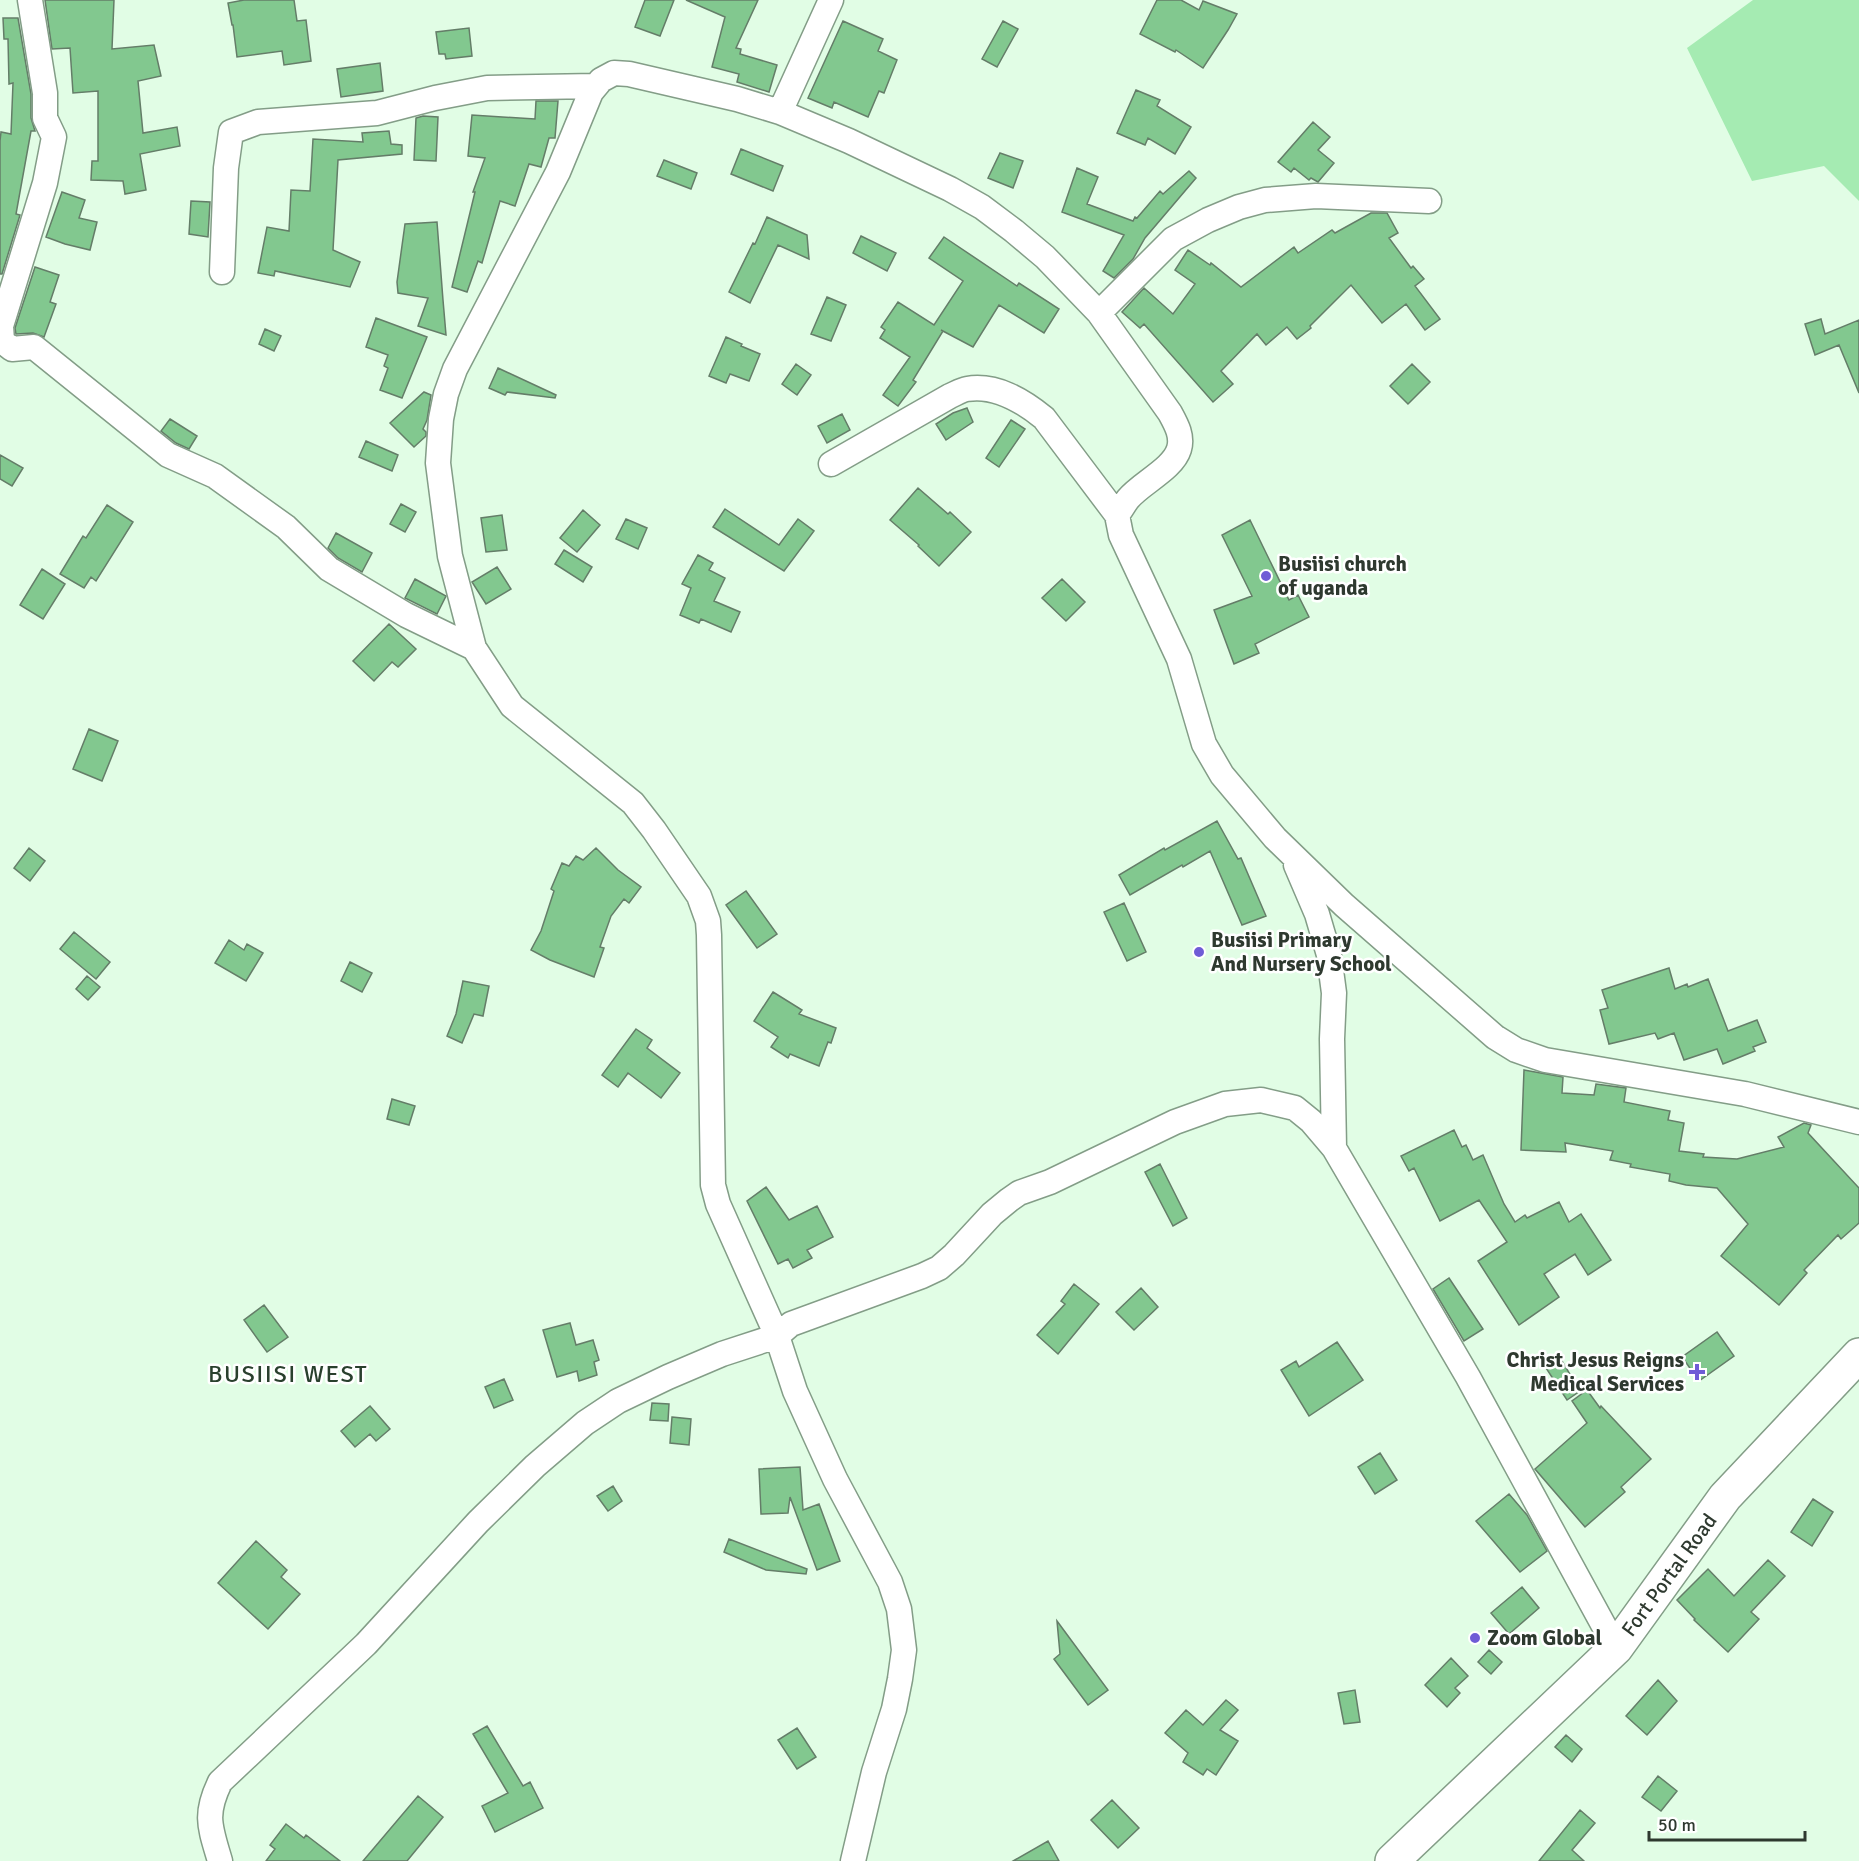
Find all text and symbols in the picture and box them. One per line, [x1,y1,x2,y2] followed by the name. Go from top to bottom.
[1278,551,1407,601] place label: Busiisi church of uganda
[1259,569,1273,583] marker: Busiisi church of uganda
[1211,927,1392,977] place label: Busiisi Primary And Nursery School
[1192,945,1206,959] marker: Busiisi Primary And Nursery School
[1507,1347,1684,1397] place label: Christ Jesus Reigns Medical Services
[208,1359,368,1389] district label: BUSIISI WEST
[1688,1363,1706,1381] marker: Christ Jesus Reigns Medical Services
[1616,1508,1722,1642] street label: Fort Portal Road
[1487,1625,1603,1651] place label: Zoom Global
[1468,1631,1482,1645] marker: Zoom Global
[1649,1804,1805,1842] scale bar
[1658,1814,1696,1836] text: 50 m

